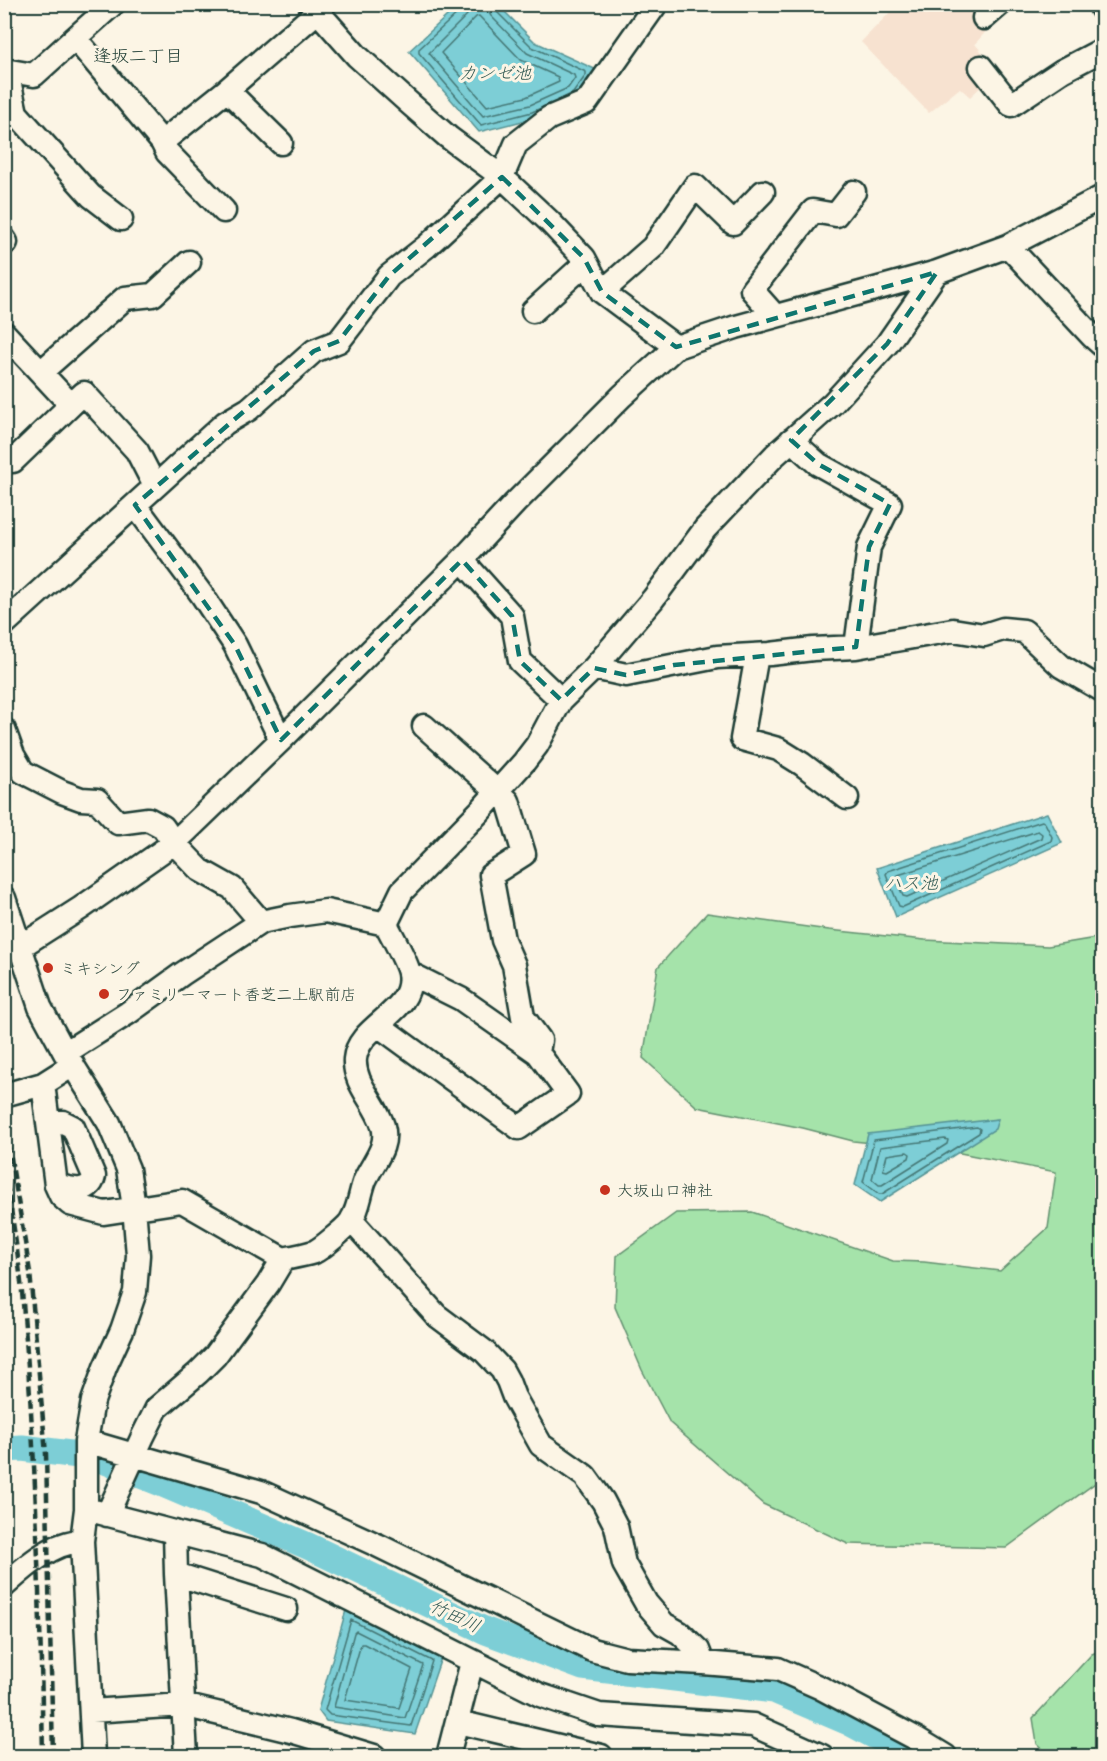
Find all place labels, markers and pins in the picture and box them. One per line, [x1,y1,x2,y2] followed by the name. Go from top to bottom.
[60,954,140,983] place label: ミキシング
[41,961,55,975] marker: ミキシング
[116,980,356,1009] place label: ファミリーマート香芝二上駅前店
[97,987,111,1001] marker: ファミリーマート香芝二上駅前店
[617,1176,713,1205] place label: 大坂山口神社
[598,1183,612,1197] marker: 大坂山口神社

